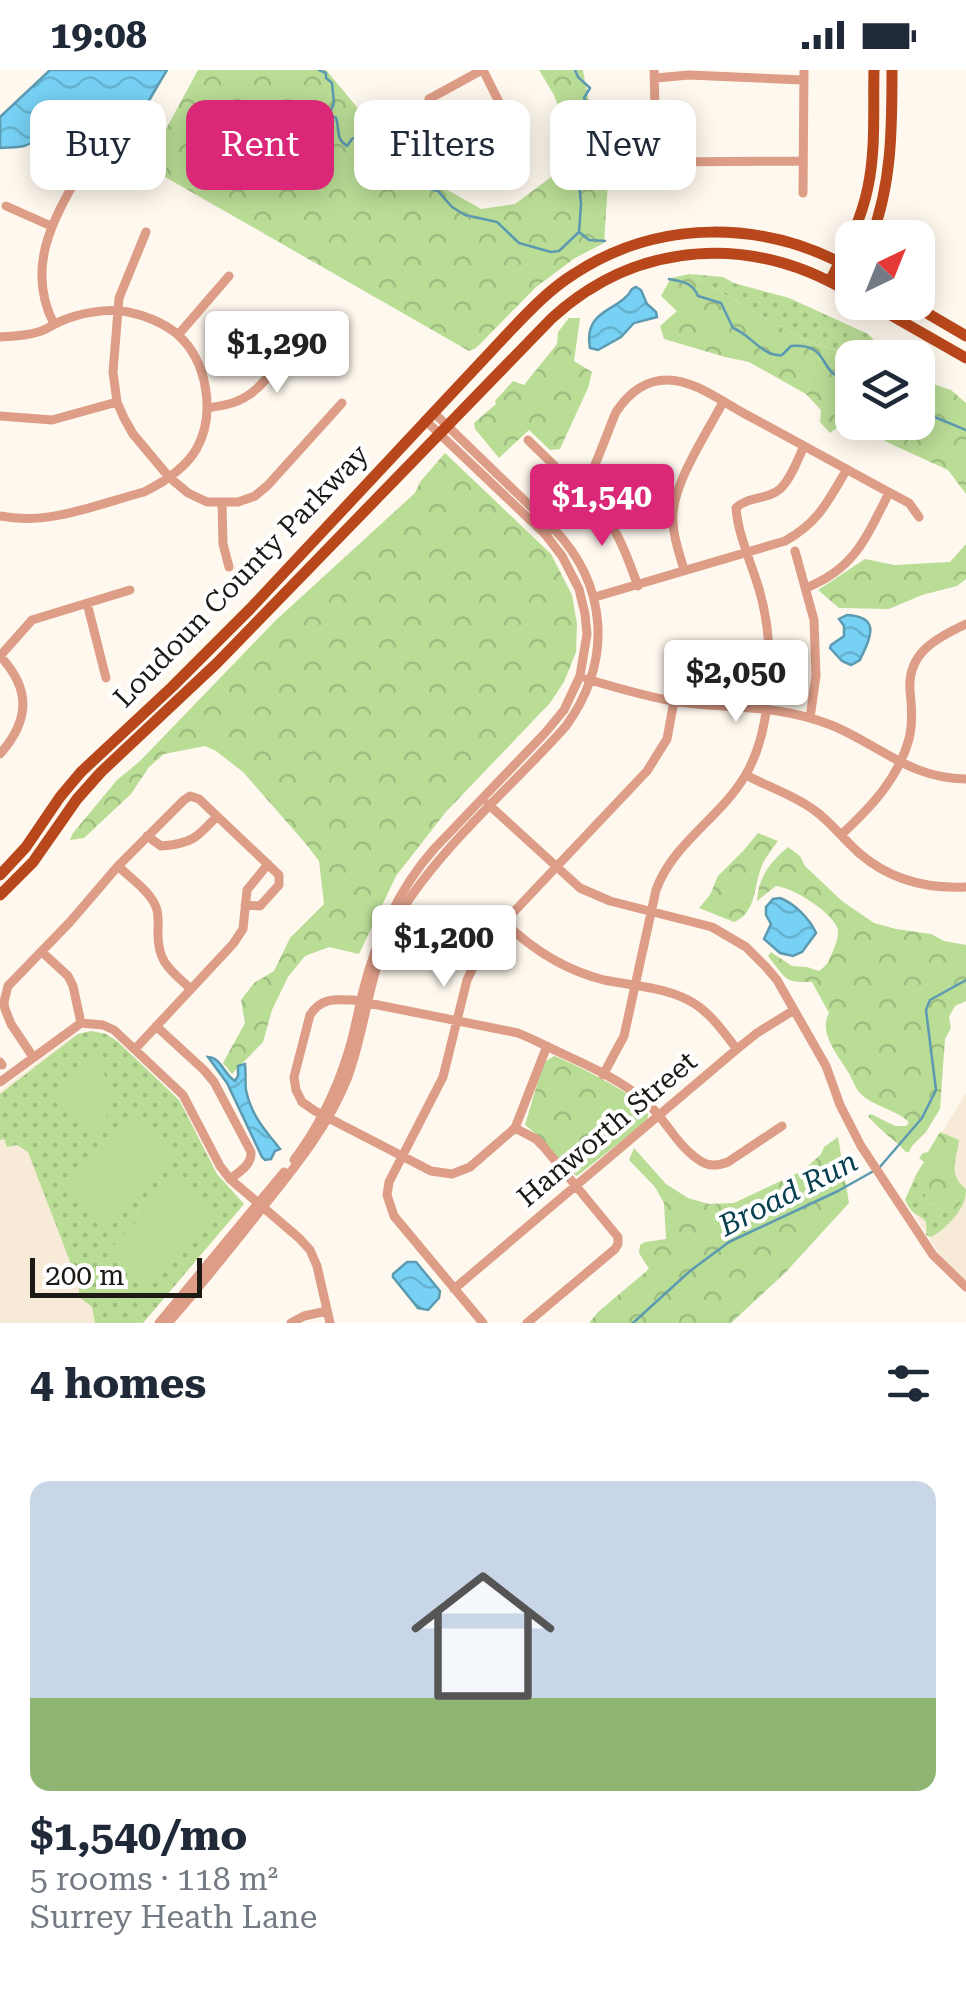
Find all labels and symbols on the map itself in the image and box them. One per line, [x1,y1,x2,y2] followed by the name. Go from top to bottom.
[835,220,935,320] north arrow
[196,311,358,396] pin: $1,290
[107,437,376,714] street label: Loudoun County Parkway
[521,464,683,549] pin: $1,540
[655,640,817,725] pin: $2,050
[363,905,525,990] pin: $1,200
[511,1044,703,1214] street label: Hanworth Street
[712,1143,863,1243] water label: Broad Run
[30,1253,202,1298] scale bar

